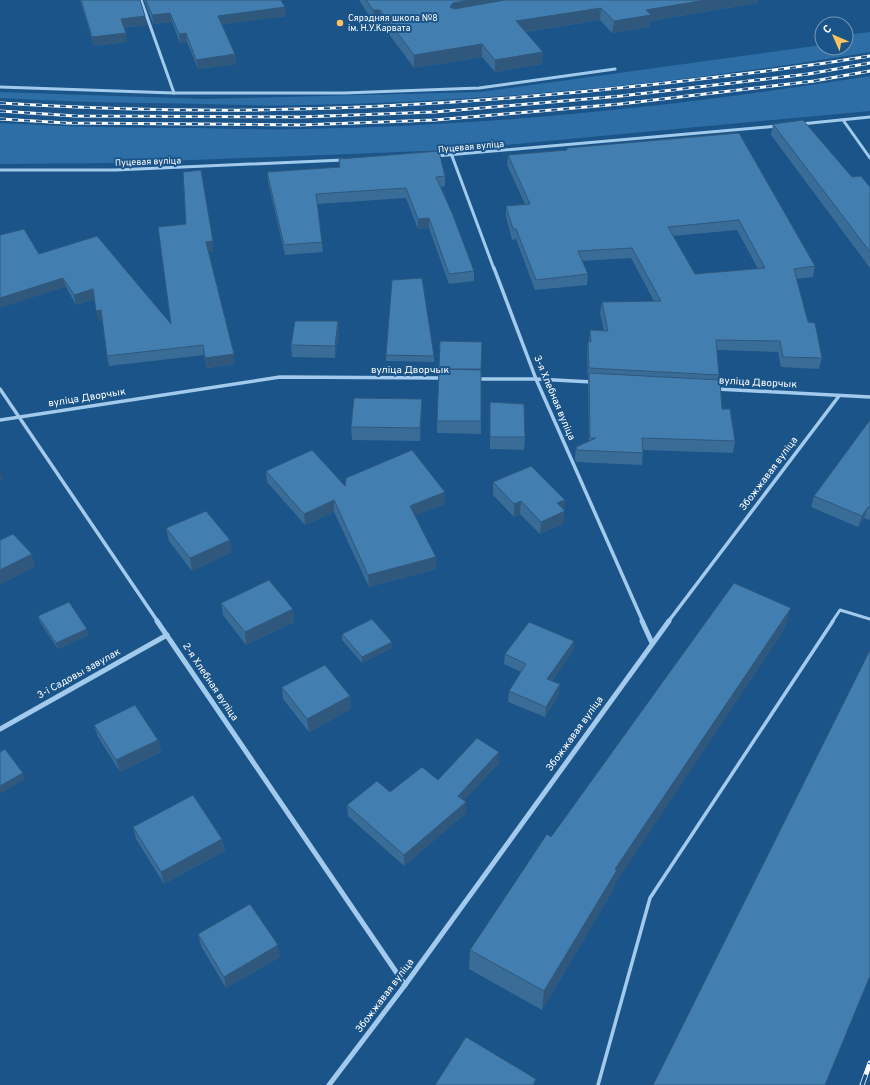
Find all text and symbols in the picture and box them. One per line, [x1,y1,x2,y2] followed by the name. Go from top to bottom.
[348,13,438,34] place label: Сярэдняя школа №8 ім. Н.У.Карвата
[814,16,854,56] north arrow
[335,18,345,28] marker: Сярэдняя школа №8 ім. Н.У.Карвата
[820,22,835,37] text: С
[437,139,505,155] street label: Пуцевая вуліца
[115,155,182,169] street label: Пуцевая вуліца
[530,353,578,443] street label: 3-я Хлебная вуліца
[371,364,449,377] street label: вуліца Дворчык
[719,374,798,392] street label: вуліца Дворчык
[47,385,127,411] street label: вуліца Дворчык
[737,434,801,514] street label: Збожжавая вуліца
[179,640,241,724] street label: 2-я Хлебная вуліца
[35,646,123,702] street label: 3-і Садовы завулак
[543,694,607,774] street label: Збожжавая вуліца
[353,956,417,1036] street label: Збожжавая вуліца

